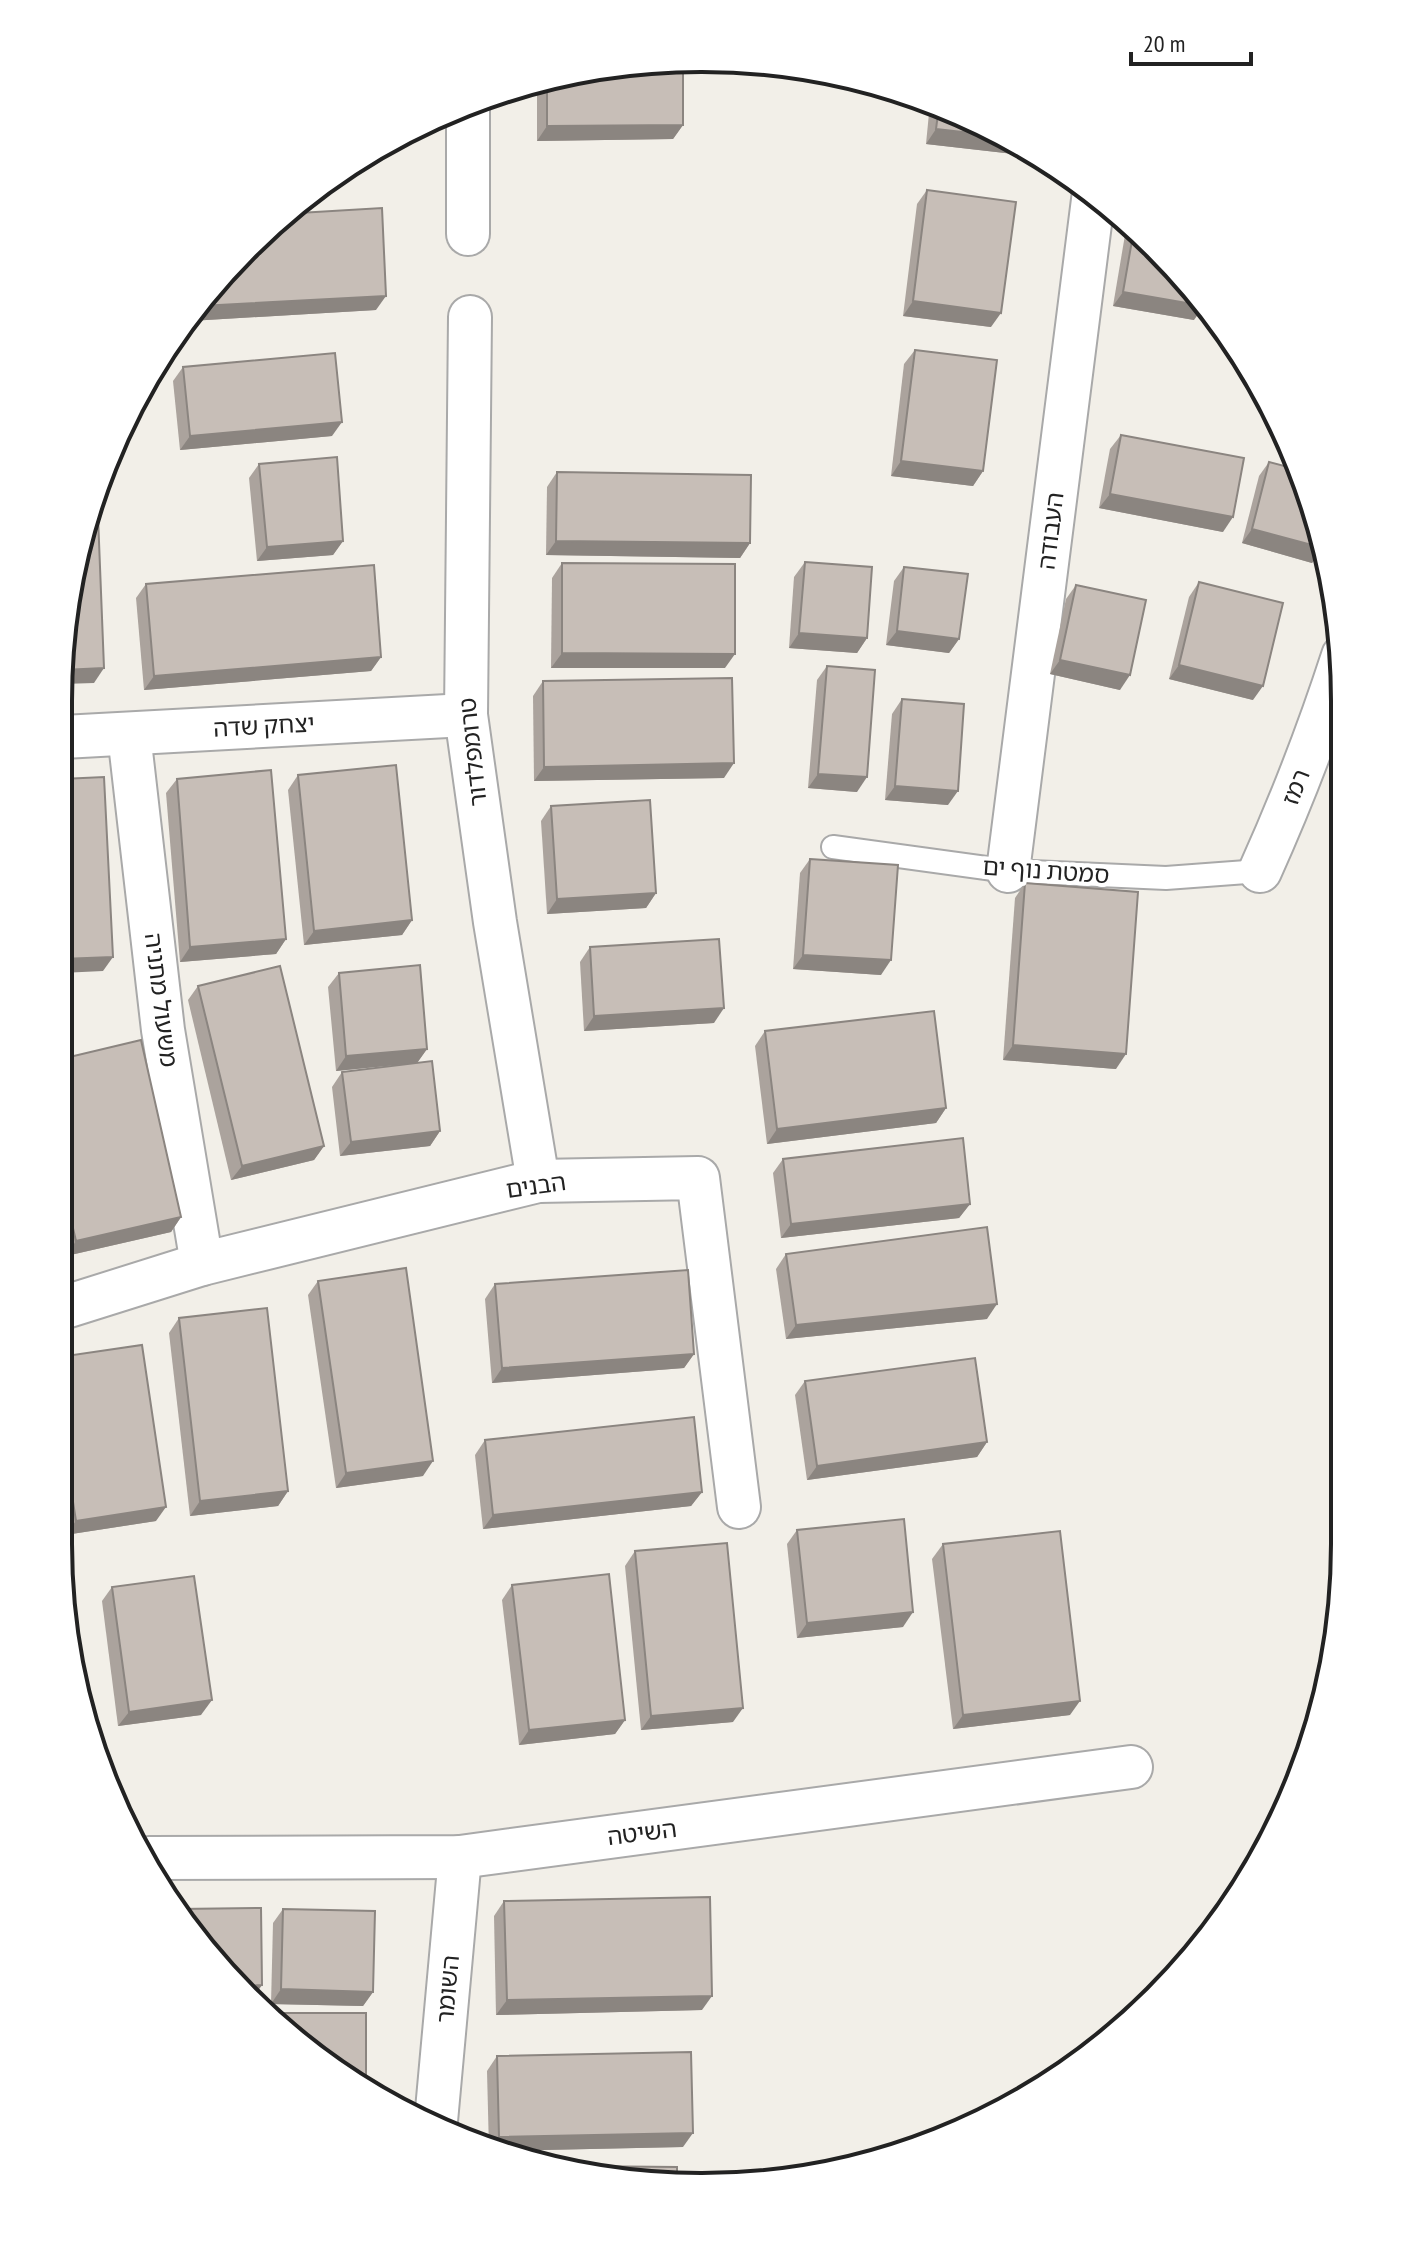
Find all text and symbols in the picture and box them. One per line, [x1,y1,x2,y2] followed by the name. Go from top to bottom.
[1131,16,1251,66] scale bar
[1143,28,1185,59] text: 20 m
[1030,490,1071,571] street label: העבודה
[451,696,494,808] street label: טרומפלדור
[212,707,315,744] street label: יצחק שדה
[1274,764,1317,809] street label: רמז
[982,851,1111,890] street label: סמטת נוף ים
[138,931,185,1069] street label: משעול מתניה
[504,1166,568,1205] street label: הבנים
[605,1813,678,1852] street label: השיטה
[429,1954,466,2024] street label: השומר

